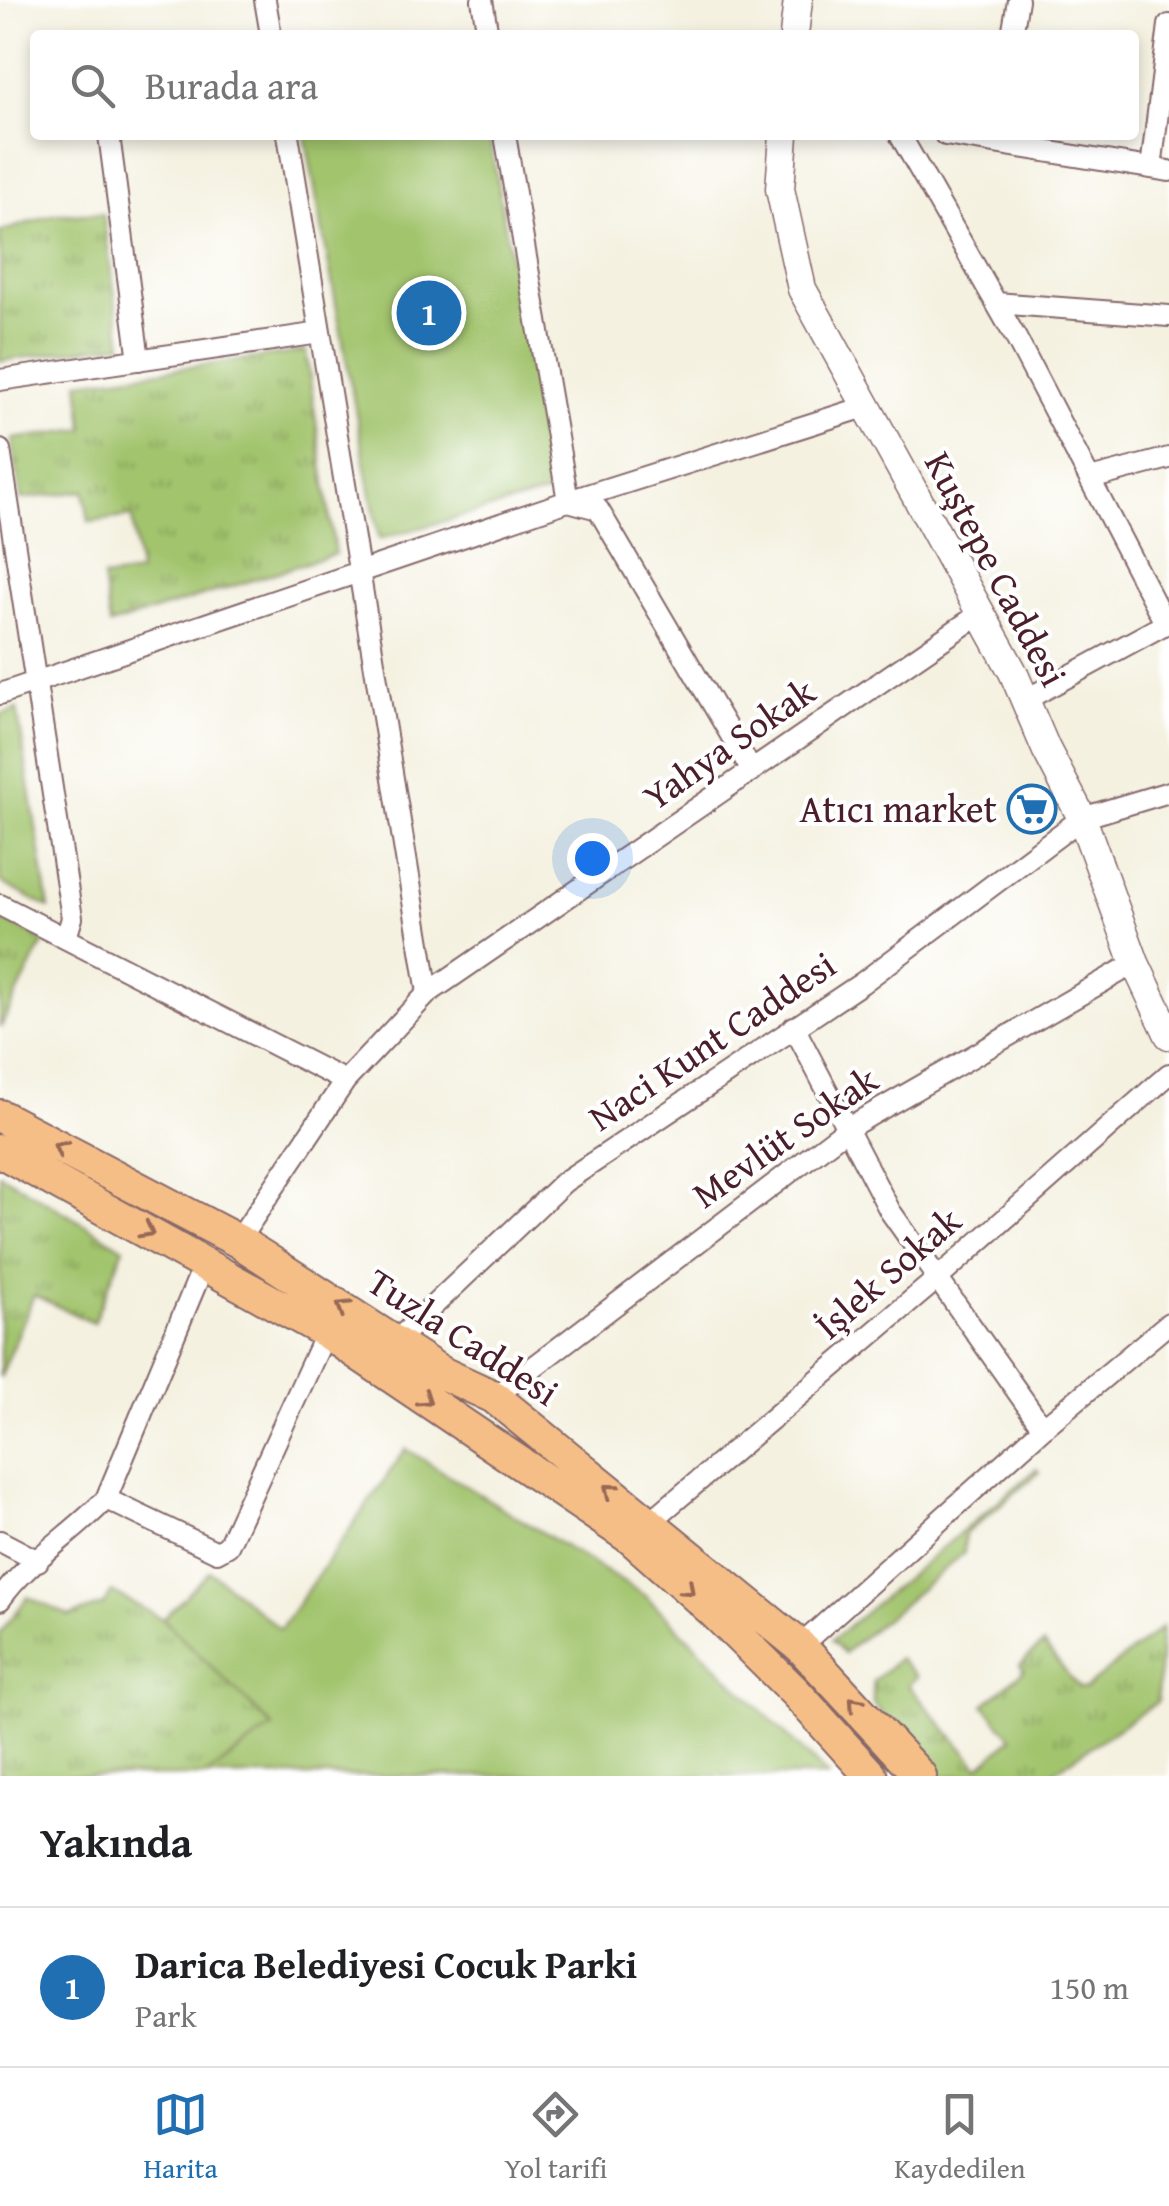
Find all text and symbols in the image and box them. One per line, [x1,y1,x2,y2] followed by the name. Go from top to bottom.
[30,30,1139,140] search box
[145,57,318,113] text: Burada ara
[65,58,120,113] icon: search
[396,276,462,350] pin: 1
[911,441,1082,696] street label: Kuştepe Caddesi
[631,663,827,823] street label: Yahya Sokak
[800,780,997,836] place label: Atıcı market
[1006,783,1058,835] supermarket icon: Atıcı market
[567,833,618,884] your location
[577,937,846,1144] street label: Naci Kunt Caddesi
[680,1051,889,1221] street label: Mevlüt Sokak
[53,1141,71,1160] one-way arrow
[802,1192,973,1352] street label: İşlek Sokak
[137,1219,155,1238] one-way arrow
[357,1253,570,1419] street label: Tuzla Caddesi
[336,1300,354,1319] one-way arrow
[415,1386,433,1405] one-way arrow
[604,1484,622,1502] one-way arrow
[676,1577,695,1595] one-way arrow
[848,1696,866,1715] one-way arrow
[40,1811,192,1872] text: Yakında
[135,1936,637,1992] text: Darica Belediyesi Cocuk Parki
[64,1964,81,2011] text: 1
[1050,1964,1129,2011] text: 150 m
[135,1992,197,2039] text: Park
[143,2087,218,2188] tab: Harita
[505,2087,607,2188] tab: Yol tarifi
[894,2087,1026,2188] tab: Kaydedilen

